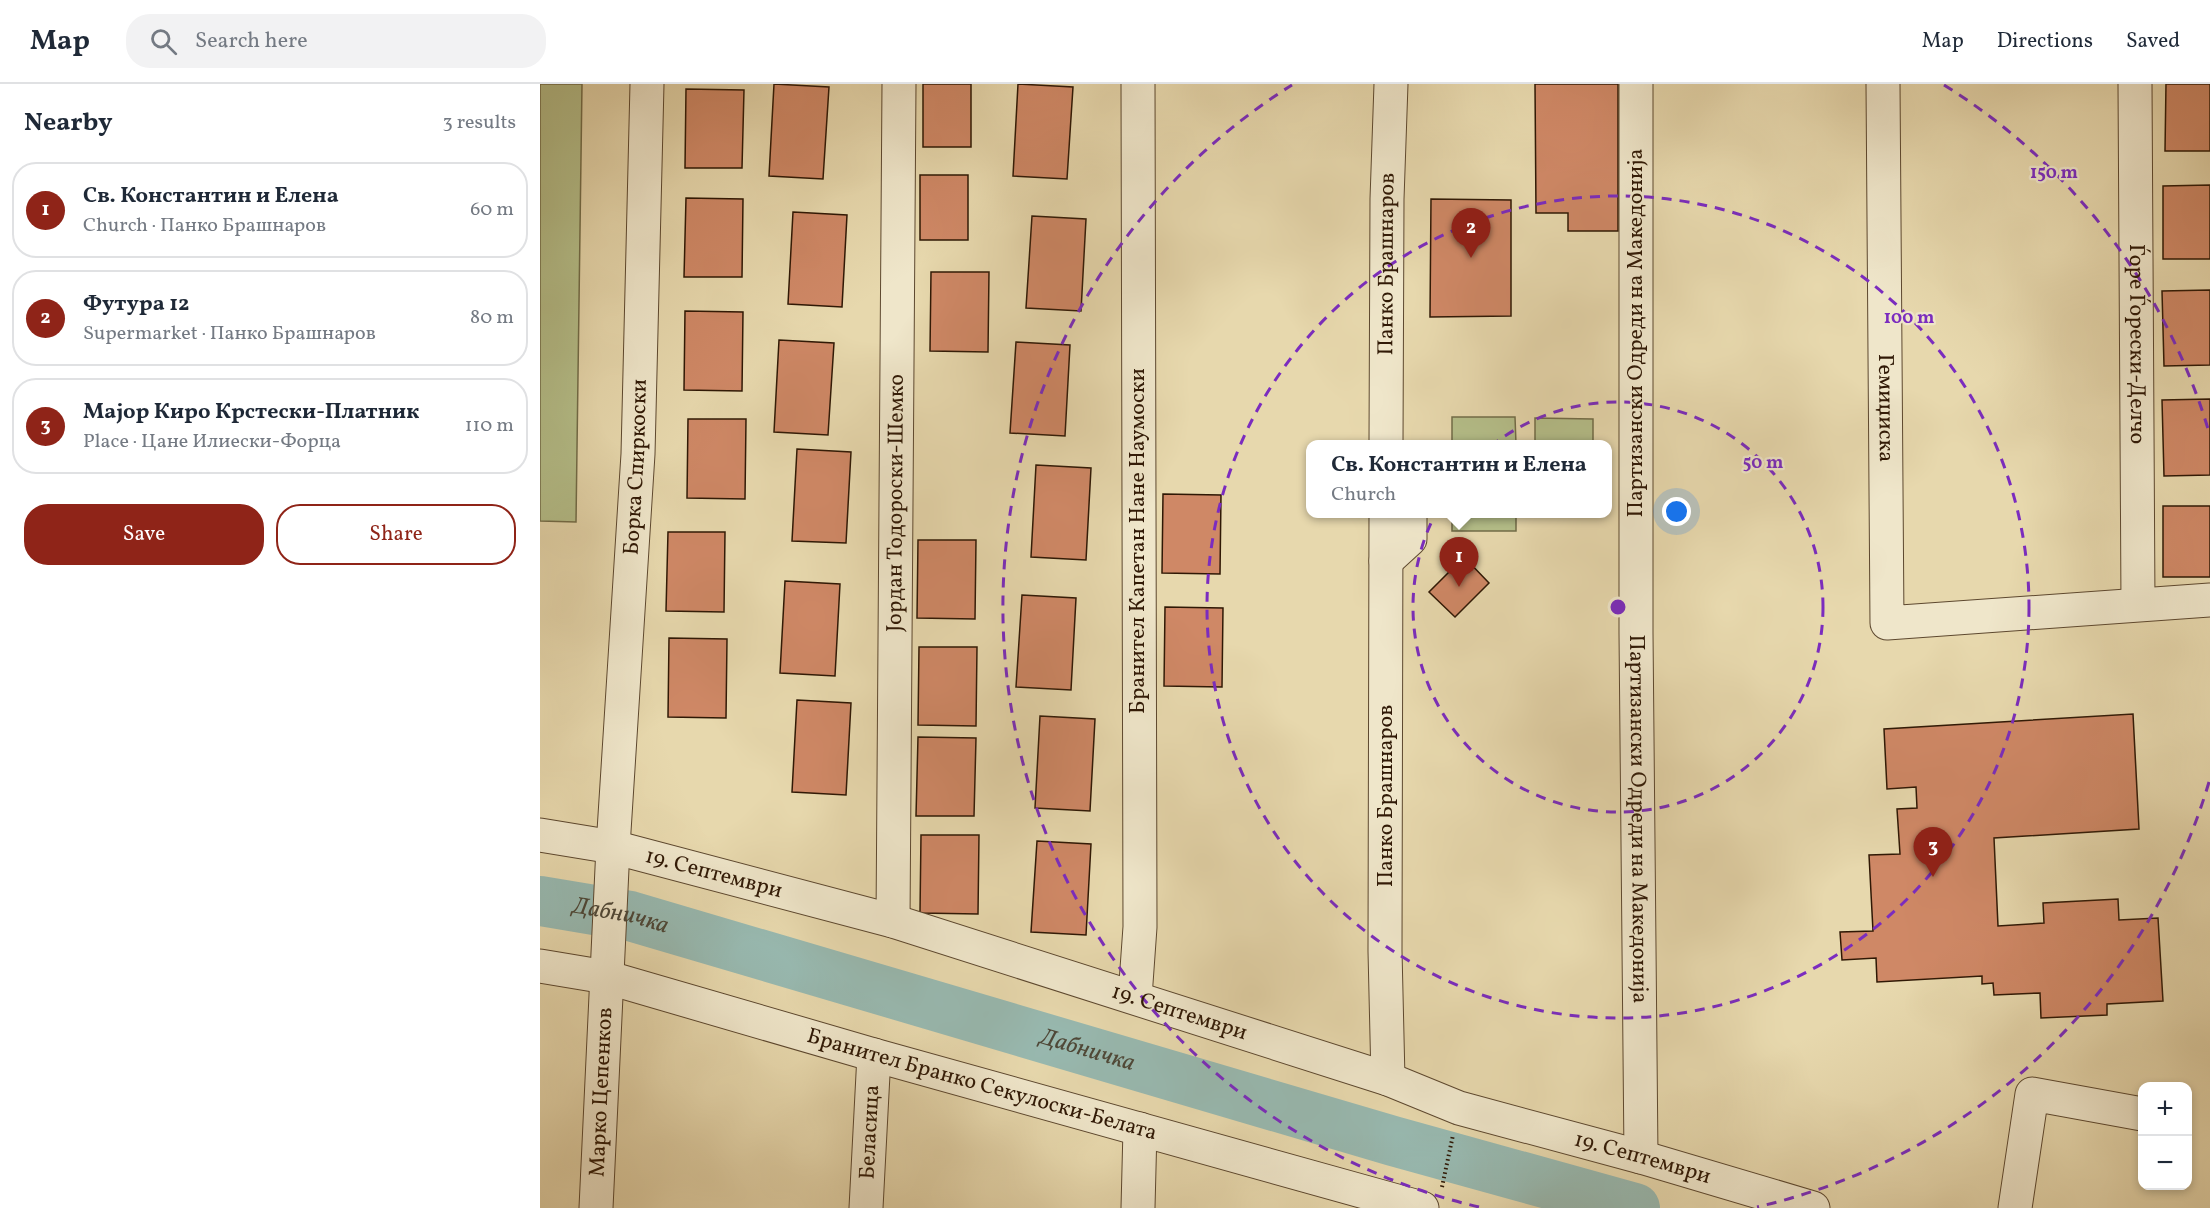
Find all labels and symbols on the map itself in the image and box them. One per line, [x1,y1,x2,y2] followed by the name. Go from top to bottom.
[1621,149,1652,517] street label: Партизански Одреди на Македонија
[2030,161,2078,186] text: 150 m
[1371,172,1403,355] street label: Панко Брашнаров
[1452,208,1490,258] pin: 2
[2120,244,2153,444] street label: Ѓоре Ѓорески-Делчо
[1884,306,1934,331] text: 100 m
[1870,354,1901,462] street label: Гемиџиска
[1123,368,1154,714] street label: Бранител Капетан Нане Наумоски
[880,374,912,632] street label: Јордан Тодороски-Шемко
[616,379,655,556] street label: Борка Спиркоски
[1743,451,1783,476] text: 50 m
[1662,497,1691,526] your location
[1440,538,1478,587] pin: 1
[1608,597,1628,617] centre of rings
[1621,634,1655,1004] street label: Партизански Одреди на Македонија
[1371,705,1402,887] street label: Панко Брашнаров
[1914,828,1952,877] pin: 3
[642,841,786,907] street label: 19. Септември
[568,889,673,943] water label: Дабничка
[1107,976,1251,1049] street label: 19. Септември
[582,1007,621,1178] street label: Марко Цепенков
[1034,1020,1139,1081] water label: Дабничка
[803,1021,1161,1149] street label: Бранител Бранко Секулоски-Белата
[852,1084,888,1180] street label: Беласица
[1571,1124,1714,1192] street label: 19. Септември

